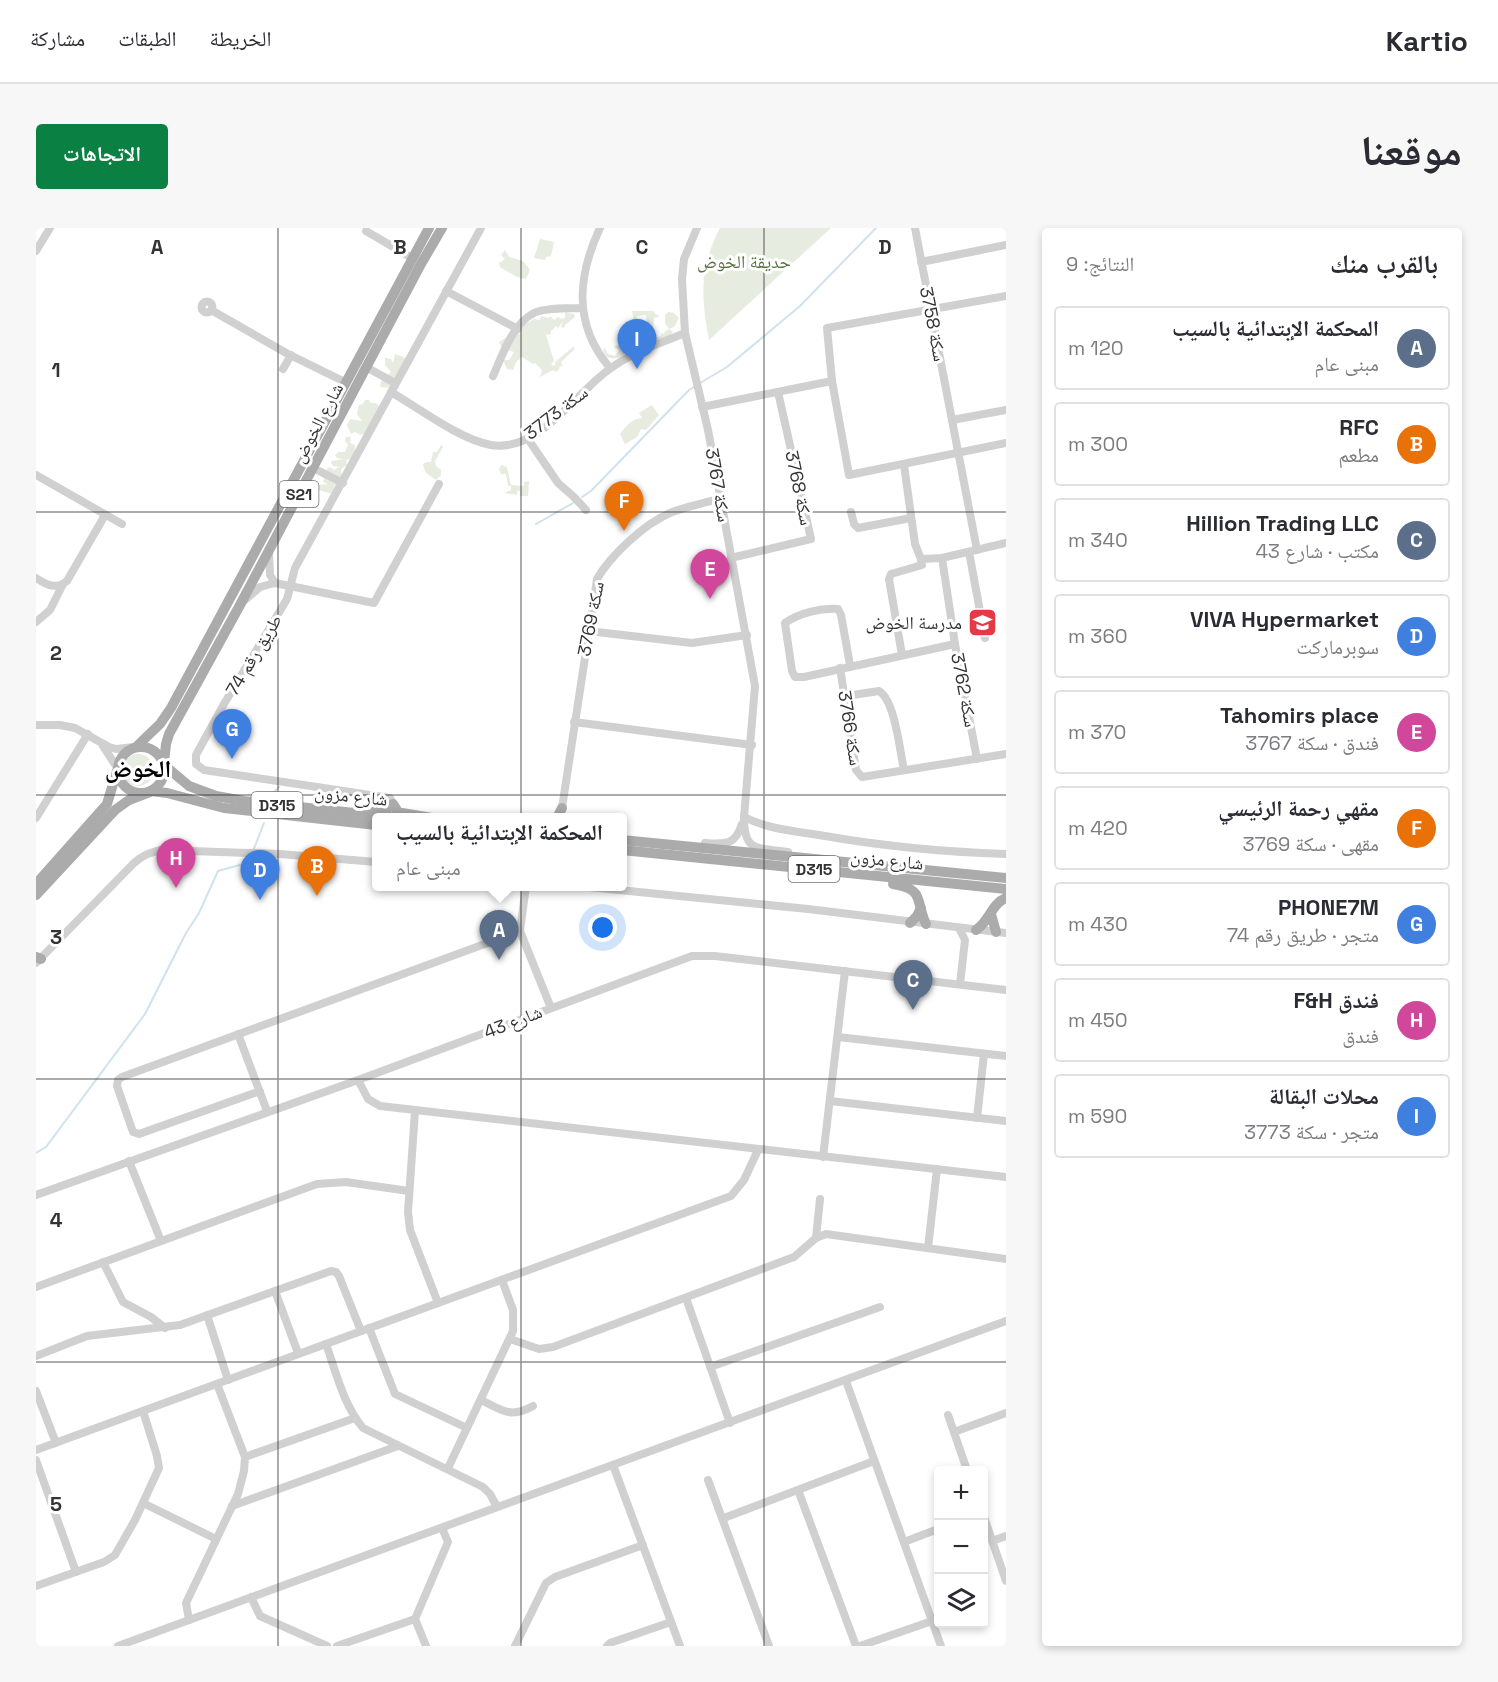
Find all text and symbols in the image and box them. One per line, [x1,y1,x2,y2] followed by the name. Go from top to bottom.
[1386,23,1468,59] text: Kartio
[30,25,85,52] text: مشاركة
[118,25,177,52] text: الطبقات
[210,25,271,52] text: الخريطة
[36,124,168,189] button: الاتجاهات
[1361,124,1462,177] text: موقعنا
[151,234,164,260] text: A
[393,234,407,260] text: B
[636,234,649,260] text: C
[878,234,892,260] text: D
[1330,247,1438,281] text: بالقرب منك
[697,250,791,273] park label: حديقة الخوض
[1066,251,1134,277] text: النتائج: 9
[915,284,952,363] street label: سكة 3758
[1172,314,1379,342] text: المحكمة الإبتدائية بالسيب
[618,320,656,369] pin: I
[1068,335,1124,361] text: 120 m
[1410,335,1423,361] text: A
[1314,351,1379,377] text: مبنى عام
[51,357,61,383] text: 1
[287,379,348,467] street label: شارع الخوض
[519,380,592,445] street label: سكة 3773
[1339,413,1379,441] text: RFC
[1068,431,1128,457] text: 300 m
[1410,431,1423,457] text: B
[1338,442,1379,468] text: مطعم
[701,446,736,524] street label: سكة 3767
[780,448,819,527] street label: سكة 3768
[280,481,318,507] road number: S21
[604,482,644,531] pin: F
[1186,509,1379,537] text: Hillion Trading LLC
[1068,527,1128,553] text: 340 m
[1410,527,1423,553] text: C
[1255,538,1379,564] text: مكتب · شارع 43
[690,550,730,599] pin: E
[572,580,609,658] street label: سكة 3769
[1190,605,1379,633] text: VIVA Hypermarket
[967,607,999,639] school or university icon: مدرسة الخوض
[220,610,288,700] street label: طريق رقم 74
[865,611,962,634] place label: مدرسة الخوض
[1068,623,1127,649] text: 360 m
[1410,623,1423,649] text: D
[1296,634,1379,660] text: سوبرماركت
[50,640,62,666] text: 2
[946,651,983,729] street label: سكة 3762
[833,689,868,767] street label: سكة 3766
[1220,701,1379,729] text: Tahomirs place
[212,710,252,759] pin: G
[1068,719,1126,745] text: 370 m
[1411,719,1422,745] text: E
[1245,730,1379,756] text: فندق · سكة 3767
[105,753,171,784] district label: الخوض
[313,780,389,811] street label: شارع مزون
[252,792,302,818] road number: D315
[1218,794,1379,822] text: مقهي رحمة الرئيسي
[372,813,627,891] popup
[1068,815,1128,841] text: 420 m
[1411,815,1422,841] text: F
[396,818,603,846] text: المحكمة الإبتدائية بالسيب
[1243,831,1379,857] text: مقهى · سكة 3769
[156,838,196,888] pin: H
[849,844,925,875] street label: شارع مزون
[298,846,336,896] pin: B
[240,850,280,900] pin: D
[396,855,461,881] text: مبنى عام
[788,856,840,882] road number: D315
[1278,893,1379,921] text: PHONE7M
[480,910,518,960] pin: A
[1068,911,1128,937] text: 430 m
[1410,911,1423,937] text: G
[588,913,617,942] your location
[1227,922,1379,948] text: متجر · طريق رقم 74
[50,924,62,950] text: 3
[894,960,932,1010] pin: C
[1293,986,1379,1014] text: فندق F&H
[480,1000,545,1043] street label: شارع 43
[1068,1007,1128,1033] text: 450 m
[1410,1007,1423,1033] text: H
[1342,1023,1379,1049] text: فندق
[1269,1082,1379,1110] text: محلات البقالة
[1068,1103,1127,1129] text: 590 m
[1414,1103,1419,1129] text: I
[1244,1119,1379,1145] text: متجر · سكة 3773
[50,1207,63,1233] text: 4
[934,1466,988,1628] map controls
[934,1466,988,1520] button: +
[50,1491,62,1517] text: 5
[934,1520,988,1574] button: −
[934,1574,988,1628] button: layers

